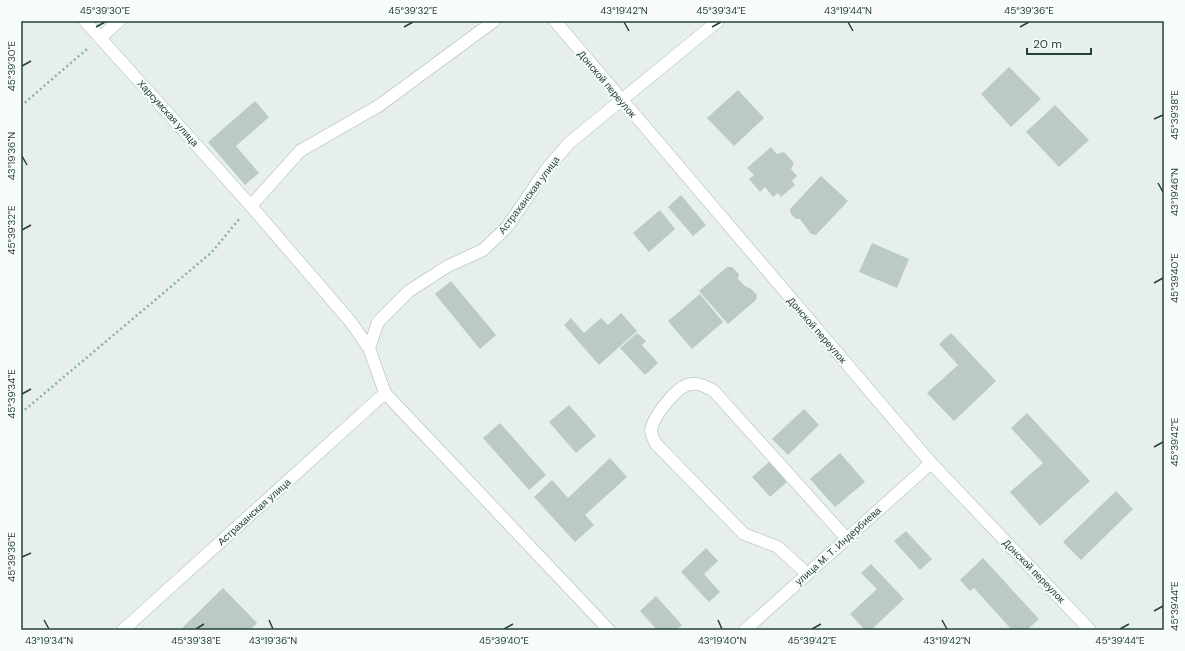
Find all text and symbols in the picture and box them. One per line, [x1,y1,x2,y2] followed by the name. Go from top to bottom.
[80,4,131,17] text: 45°39'30"E
[388,4,438,17] text: 45°39'32"E
[600,4,648,17] text: 43°19'42"N
[696,4,746,17] text: 45°39'34"E
[824,4,872,17] text: 43°19'44"N
[1004,4,1054,17] text: 45°39'36"E
[1027,30,1091,56] scale bar
[1033,36,1062,52] text: 20 m
[5,40,18,91] text: 45°39'30"E
[575,48,639,121] street label: Донской переулок
[135,77,202,149] street label: Харсумская улица
[1168,90,1181,140] text: 45°39'38"E
[5,132,18,180] text: 43°19'36"N
[496,153,563,236] street label: Астраханская улица
[1168,168,1181,216] text: 43°19'46"N
[5,205,18,255] text: 45°39'32"E
[1168,253,1181,303] text: 45°39'40"E
[785,294,850,366] street label: Донской переулок
[5,369,18,419] text: 45°39'34"E
[1168,417,1181,466] text: 45°39'42"E
[215,475,294,548] street label: Астраханская улица
[792,504,884,588] street label: улица М. Т. Индербиева
[5,532,18,582] text: 45°39'36"E
[1000,536,1068,606] street label: Донской переулок
[1168,581,1181,631] text: 45°39'44"E
[25,634,73,647] text: 43°19'34"N
[171,634,221,647] text: 45°39'38"E
[249,634,297,647] text: 43°19'36"N
[479,634,529,647] text: 45°39'40"E
[698,634,746,647] text: 43°19'40"N
[788,634,837,647] text: 45°39'42"E
[923,634,971,647] text: 43°19'42"N
[1095,634,1145,647] text: 45°39'44"E

